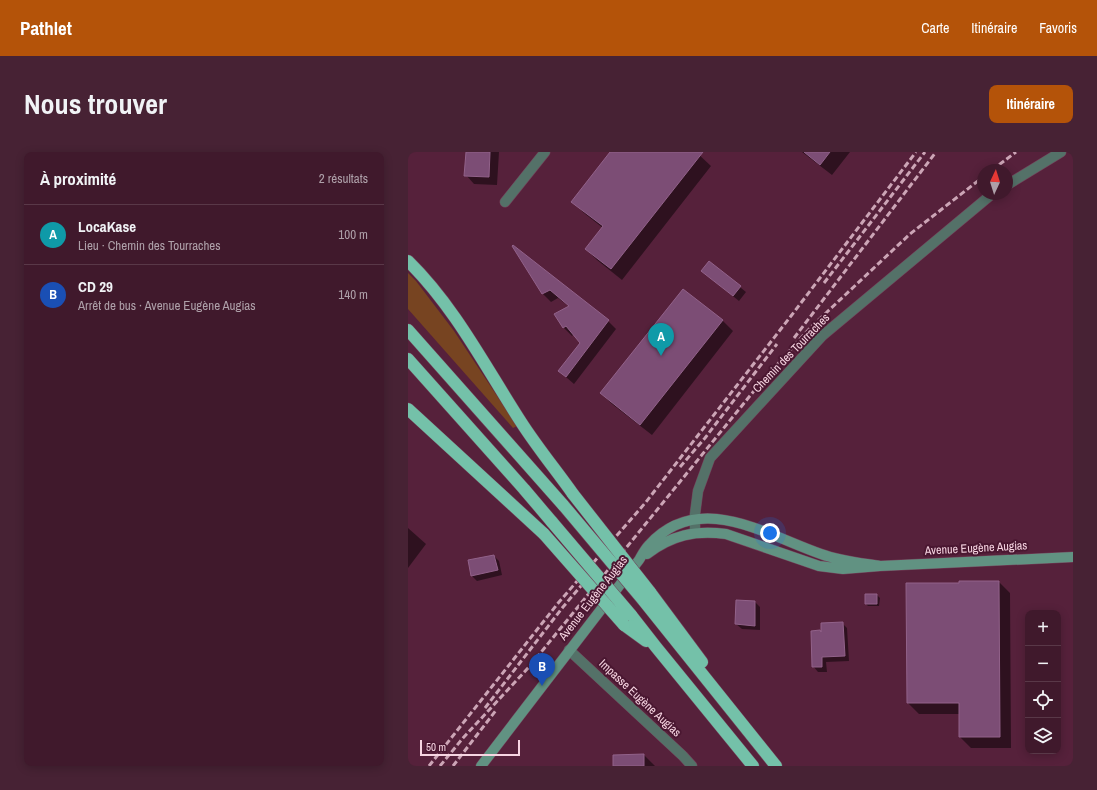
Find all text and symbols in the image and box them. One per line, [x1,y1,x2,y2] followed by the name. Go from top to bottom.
[20,15,72,41] text: Pathlet
[921,19,949,37] text: Carte
[971,19,1017,37] text: Itinéraire
[1039,19,1077,37] text: Favoris
[24,85,167,123] text: Nous trouver
[989,85,1073,123] button: Itinéraire
[977,164,1013,200] north arrow
[40,167,116,190] text: À proximité
[319,170,368,187] text: 2 résultats
[78,216,136,237] text: LocaKase
[49,226,57,243] text: A
[338,226,368,243] text: 100 m
[78,237,221,254] text: Lieu · Chemin des Tourraches
[78,276,113,297] text: CD 29
[49,286,57,303] text: B
[338,286,368,303] text: 140 m
[78,297,256,314] text: Arrêt de bus · Avenue Eugène Augias
[749,310,833,396] street label: Chemin des Tourraches
[648,323,674,356] pin: A
[760,523,780,543] your location
[923,537,1028,559] street label: Avenue Eugène Augias
[554,553,631,644] street label: Avenue Eugène Augias
[1025,610,1061,754] map controls
[1025,610,1061,646] button: +
[1025,646,1061,682] button: −
[529,653,555,686] pin: B
[596,656,685,740] street label: Impasse Eugène Augias
[1025,682,1061,718] button: locate
[1025,718,1061,754] button: layers
[420,738,520,757] scale bar
[426,740,446,754] text: 50 m

